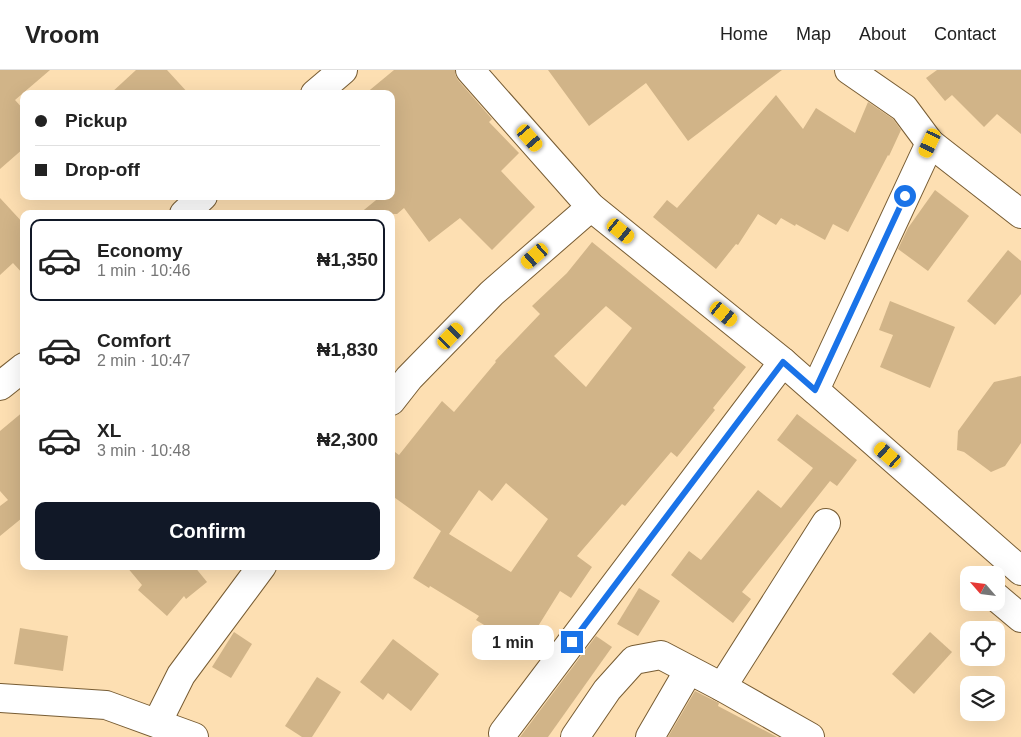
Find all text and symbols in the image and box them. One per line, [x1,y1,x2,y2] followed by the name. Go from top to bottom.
[25,21,100,48] text: Vroom
[720,24,768,44] text: Home
[796,24,831,44] text: Map
[859,24,906,44] text: About
[934,24,996,44] text: Contact
[65,110,127,131] text: Pickup
[514,122,545,154] car
[916,126,943,160] car
[65,159,140,180] text: Drop-off
[894,185,916,207] route start
[604,216,637,246] car
[37,238,82,283] icon: car
[97,240,183,261] text: Economy
[518,240,551,272] car
[317,249,378,270] text: ₦1,350
[97,262,190,279] text: 1 min · 10:46
[707,299,740,329] car
[435,320,466,352] car
[37,328,82,373] icon: car
[97,330,171,351] text: Comfort
[317,339,378,360] text: ₦1,830
[97,352,190,369] text: 2 min · 10:47
[37,418,82,463] icon: car
[97,420,121,441] text: XL
[317,429,378,450] text: ₦2,300
[871,439,904,471] car
[97,442,190,459] text: 3 min · 10:48
[35,502,380,560] button: Confirm
[960,566,1005,611] north arrow
[960,566,1005,721] map controls
[960,621,1005,666] button: locate
[472,624,554,660] callout: 1 min
[561,631,583,653] route end
[492,634,534,651] text: 1 min
[960,676,1005,721] button: layers

